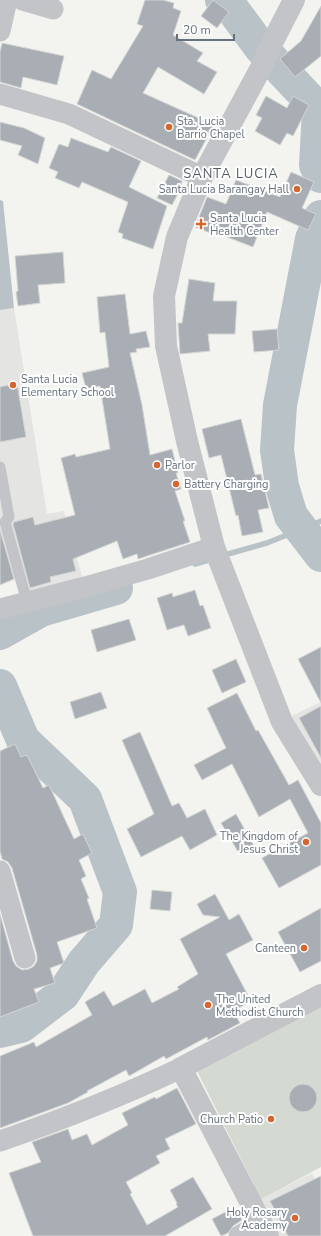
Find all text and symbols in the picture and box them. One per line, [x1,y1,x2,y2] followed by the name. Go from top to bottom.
[177,16,234,42] scale bar
[183,22,211,38] text: 20 m
[177,114,245,142] place label: Sta. Lucia Barrio Chapel
[164,122,174,132] marker: Sta. Lucia Barrio Chapel
[183,165,279,183] district label: SANTA LUCIA
[159,182,290,197] place label: Santa Lucia Barangay Hall
[292,184,302,194] marker: Santa Lucia Barangay Hall
[210,211,279,239] place label: Santa Lucia Health Center
[195,218,207,230] marker: Santa Lucia Health Center
[21,372,115,400] place label: Santa Lucia Elementary School
[8,380,18,390] marker: Santa Lucia Elementary School
[165,458,195,473] place label: Parlor
[152,460,162,470] marker: Parlor
[184,477,268,492] place label: Battery Charging
[171,479,181,489] marker: Battery Charging
[220,829,298,857] place label: The Kingdom of Jesus Christ
[301,837,311,847] marker: The Kingdom of Jesus Christ
[255,941,296,956] place label: Canteen
[299,943,309,953] marker: Canteen
[216,992,303,1020] place label: The United Methodist Church
[203,1000,213,1010] marker: The United Methodist Church
[200,1112,263,1127] place label: Church Patio
[266,1114,276,1124] marker: Church Patio
[227,1205,287,1233] place label: Holy Rosary Academy
[290,1213,300,1223] marker: Holy Rosary Academy

